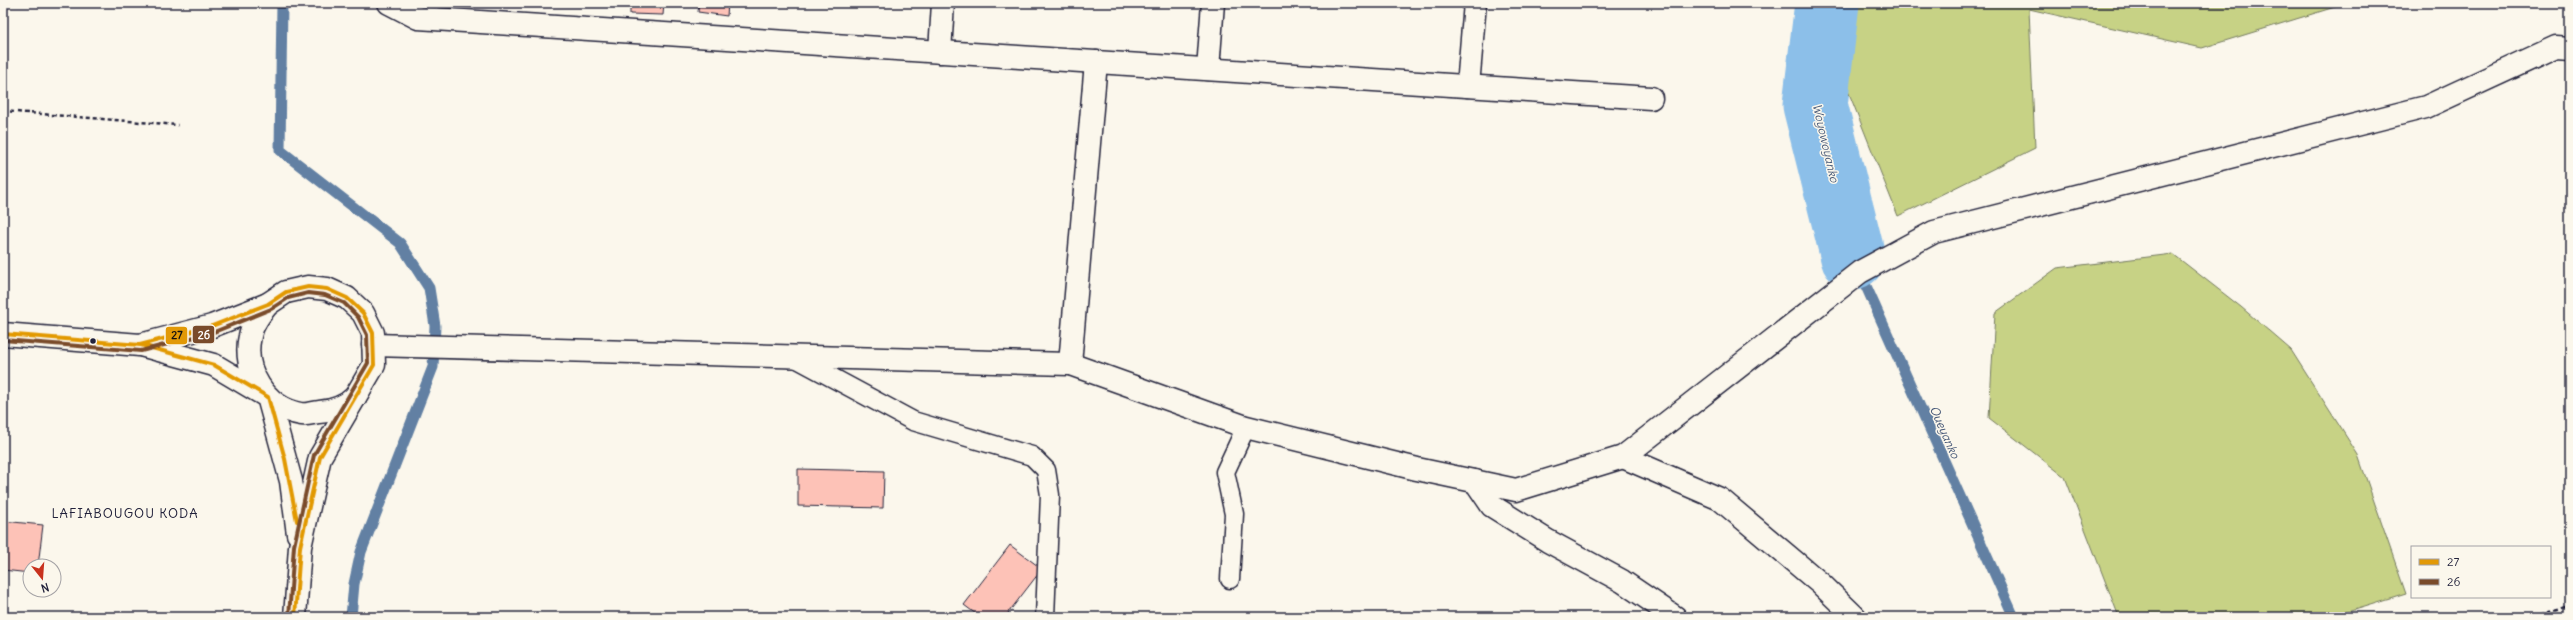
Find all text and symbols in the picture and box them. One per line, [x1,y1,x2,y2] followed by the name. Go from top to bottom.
[1810,102,1843,185] water label: Woyowoyanko
[192,325,215,344] line badge: 26
[165,326,188,345] line badge: 27
[171,328,183,342] text: 27
[198,328,210,342] text: 26
[88,336,98,346] unlabelled marker
[1927,403,1964,462] water label: Oueyanko
[51,505,199,522] district label: LAFIABOUGOU KODA
[2411,546,2551,598] legend
[2447,554,2460,569] text: 27
[22,558,62,598] north arrow
[2447,574,2461,589] text: 26
[39,580,51,595] text: N

